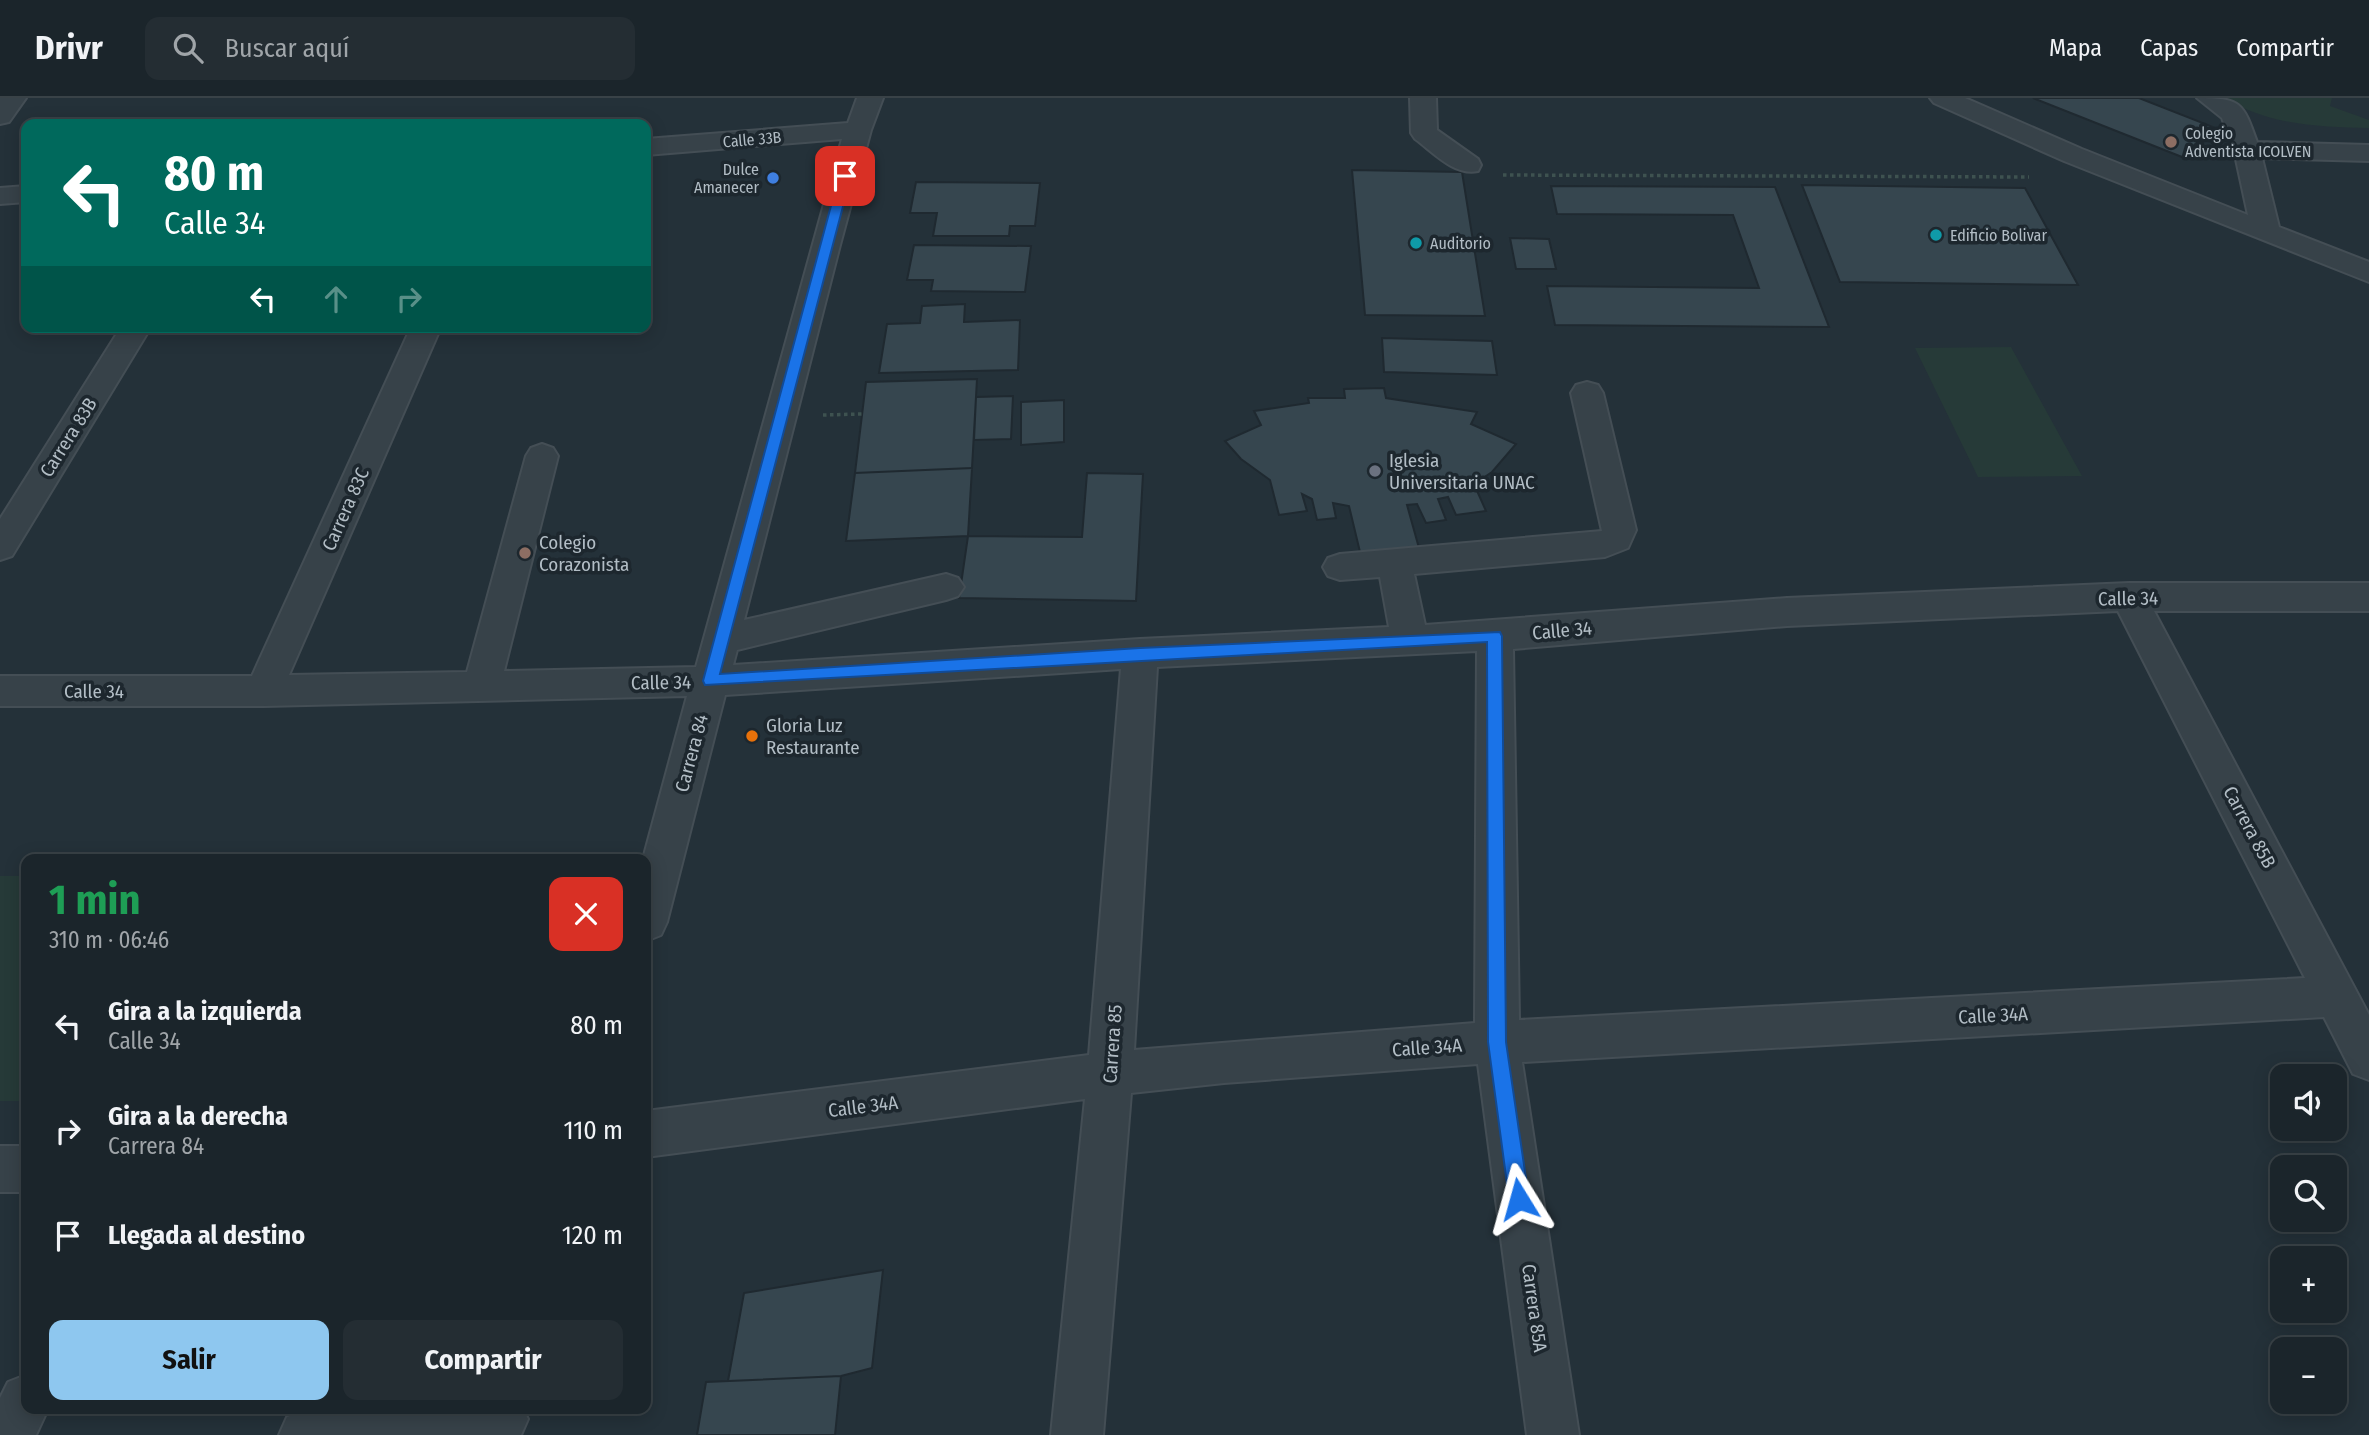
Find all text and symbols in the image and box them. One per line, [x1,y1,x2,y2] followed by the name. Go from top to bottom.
[145,17,635,80] search box
[35,28,103,68] text: Drivr
[169,29,207,67] icon: search
[225,33,349,64] text: Buscar aquí
[2049,34,2102,62] text: Mapa
[2140,34,2198,62] text: Capas
[2236,34,2334,62] text: Compartir
[2185,124,2312,161] place label: Colegio Adventista ICOLVEN
[722,127,782,152] street label: Calle 33B
[2163,134,2179,150] marker: Colegio Adventista ICOLVEN
[164,144,264,203] text: 80 m
[815,146,875,206] pin
[49,147,140,238] icon: left
[826,157,864,195] icon: arrive
[694,160,759,197] place label: Dulce Amanecer
[765,170,781,186] marker: Dulce Amanecer
[164,204,265,242] text: Calle 34
[1950,226,2047,245] place label: Edificio Bolivar
[1928,227,1944,243] marker: Edificio Bolivar
[1430,234,1491,253] place label: Auditorio
[1408,235,1424,251] marker: Auditorio
[244,280,282,318] icon: left
[317,280,355,318] icon: ahead
[390,280,428,318] icon: right
[35,393,102,481] street label: Carrera 83B
[1389,449,1535,494] place label: Iglesia Universitaria UNAC
[1367,463,1383,479] marker: Iglesia Universitaria UNAC
[317,464,374,554] street label: Carrera 83C
[539,531,629,576] place label: Colegio Corazonista
[517,545,533,561] marker: Colegio Corazonista
[2098,586,2158,611] street label: Calle 34
[1531,616,1593,645] street label: Calle 34
[631,670,691,695] street label: Calle 34
[64,680,124,703] street label: Calle 34
[670,712,713,794] street label: Carrera 84
[766,714,860,759] place label: Gloria Luz Restaurante
[744,728,760,744] marker: Gloria Luz Restaurante
[2218,782,2281,872] street label: Carrera 85B
[49,875,140,925] text: 1 min
[549,877,623,951] button: close
[49,926,169,954] text: 310 m · 06:46
[108,996,302,1027] text: Gira a la izquierda
[1957,1002,2029,1029] street label: Calle 34A
[1098,1004,1127,1084] street label: Carrera 85
[49,1007,87,1045] icon: left
[570,1010,623,1041] text: 80 m
[108,1027,181,1055] text: Calle 34
[1391,1034,1463,1061] street label: Calle 34A
[2270,1064,2347,1414] map controls
[2270,1064,2347,1141] button: sound
[827,1091,899,1122] street label: Calle 34A
[108,1101,288,1132] text: Gira a la derecha
[49,1112,87,1150] icon: right
[563,1115,623,1146] text: 110 m
[108,1132,204,1160] text: Carrera 84
[2270,1155,2347,1232] button: search
[1482,1162,1556,1236] position arrow
[49,1217,87,1255] icon: arrive
[108,1220,305,1251] text: Llegada al destino
[562,1220,623,1251] text: 120 m
[2270,1246,2347,1323] button: +
[1517,1262,1552,1354] street label: Carrera 85A
[49,1320,329,1400] button: Salir
[343,1320,623,1400] button: Compartir
[2270,1337,2347,1414] button: −

